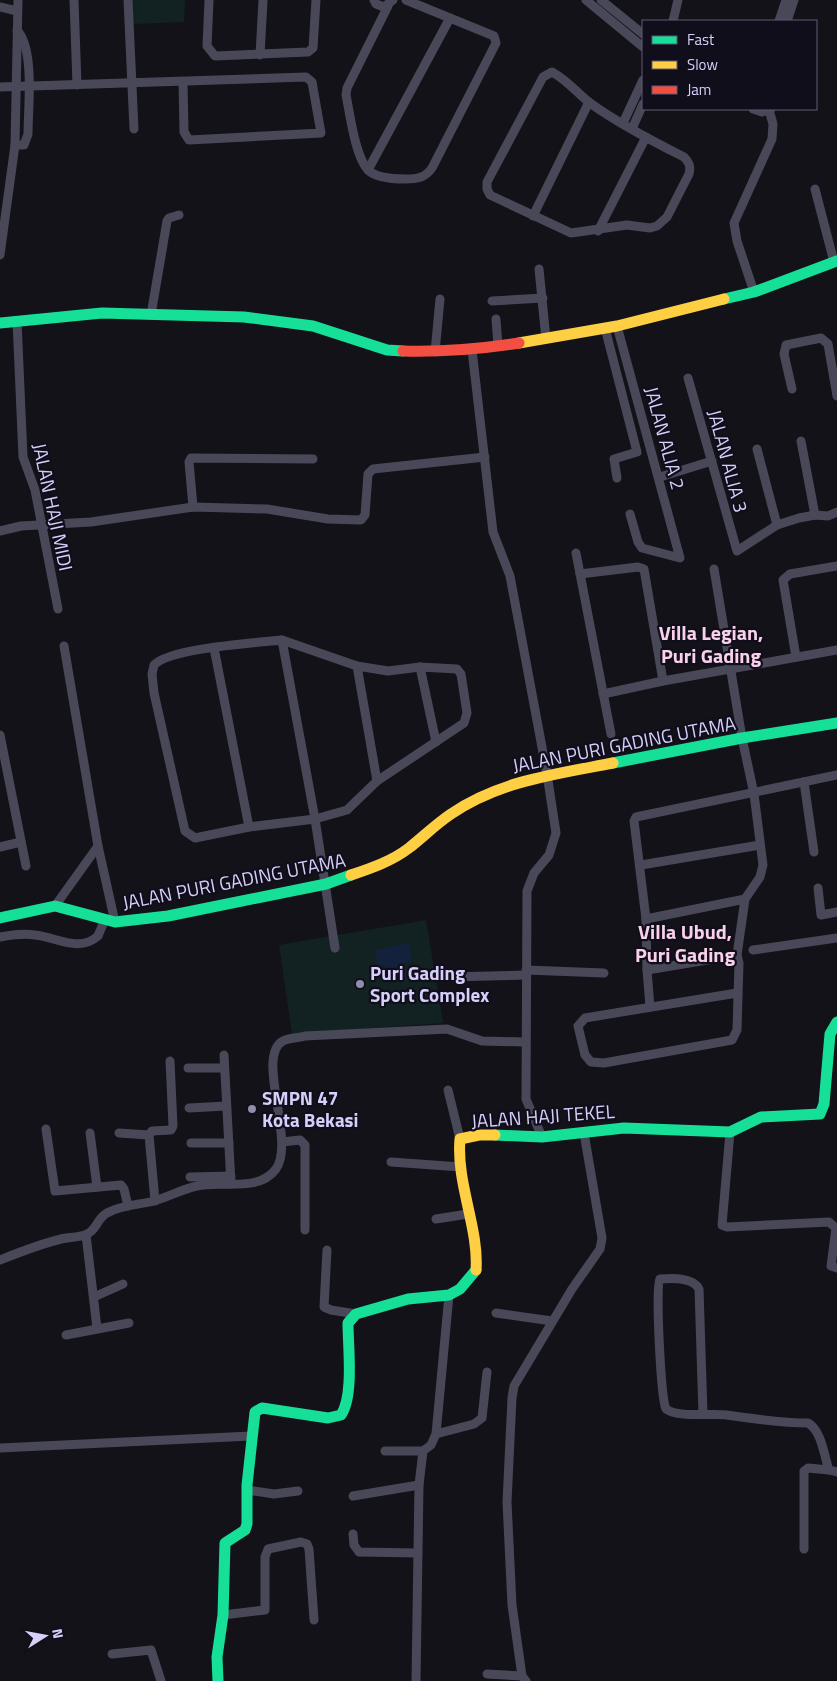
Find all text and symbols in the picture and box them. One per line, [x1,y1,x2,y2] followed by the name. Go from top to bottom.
[642,20,817,110] legend
[687,28,715,51] text: Fast
[687,53,718,76] text: Slow
[687,78,711,101] text: Jam
[638,383,693,493] street label: JALAN ALIA 2
[701,406,756,516] street label: JALAN ALIA 3
[26,440,81,574] street label: JALAN HAJI MIDI
[659,617,763,671] district label: Villa Legian, Puri Gading
[510,708,738,779] street label: JALAN PURI GADING UTAMA
[120,845,348,916] street label: JALAN PURI GADING UTAMA
[635,916,735,970] district label: Villa Ubud, Puri Gading
[370,958,489,1009] place label: Puri Gading Sport Complex
[354,978,366,990] marker: Puri Gading Sport Complex
[262,1083,358,1134] place label: SMPN 47 Kota Bekasi
[470,1096,616,1135] street label: JALAN HAJI TEKEL
[246,1103,258,1115] marker: SMPN 47 Kota Bekasi
[20,1611,70,1661] north arrow
[47,1627,69,1640] text: N

